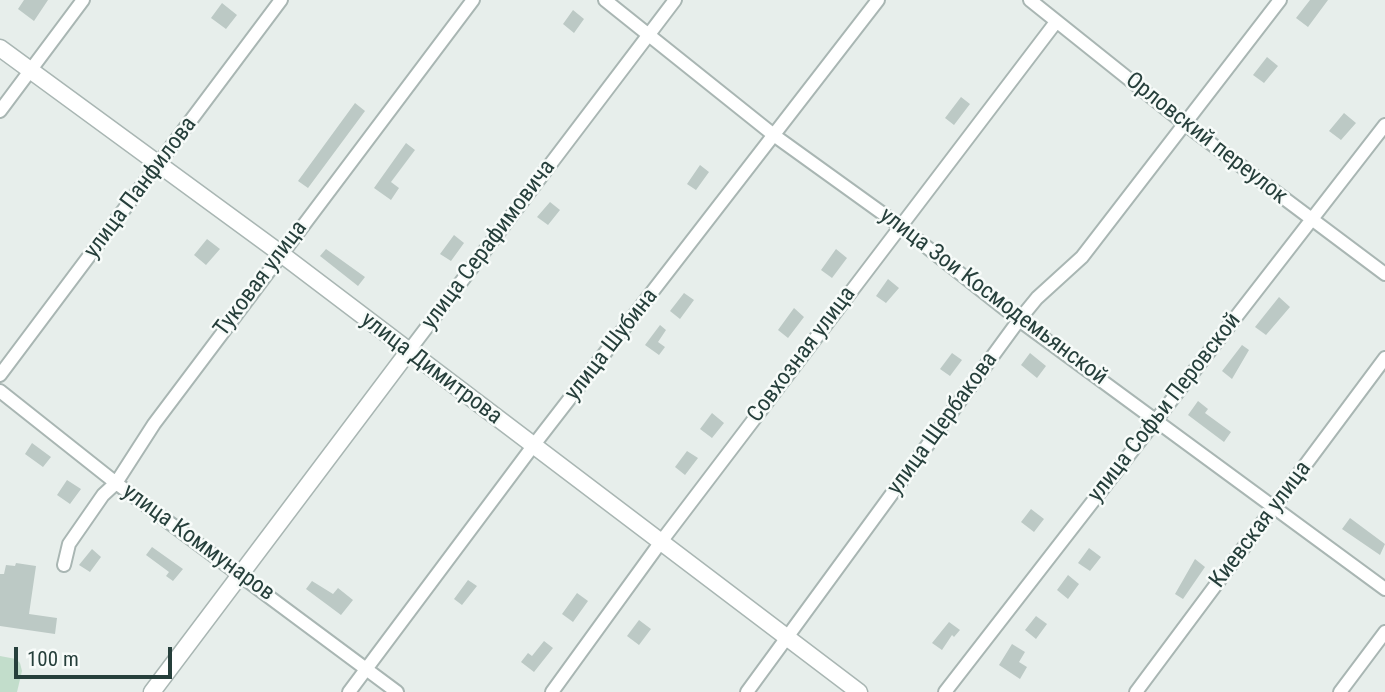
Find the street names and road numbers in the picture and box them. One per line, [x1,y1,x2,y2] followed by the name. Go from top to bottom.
[1119,67,1293,211] street label: Орловский переулок
[79,112,203,264] street label: улица Панфилова
[416,155,562,335] street label: улица Серафимовича
[874,202,1112,392] street label: улица Зои Космодемьянской
[209,216,313,342] street label: Туковая улица
[742,282,862,428] street label: Совхозная улица
[560,283,664,407] street label: улица Шубина
[355,307,507,431] street label: улица Димитрова
[1083,308,1247,508] street label: улица Софьи Перовской
[882,347,1004,501] street label: улица Щербакова
[1204,456,1318,594] street label: Киевская улица
[116,478,280,608] street label: улица Коммунаров

